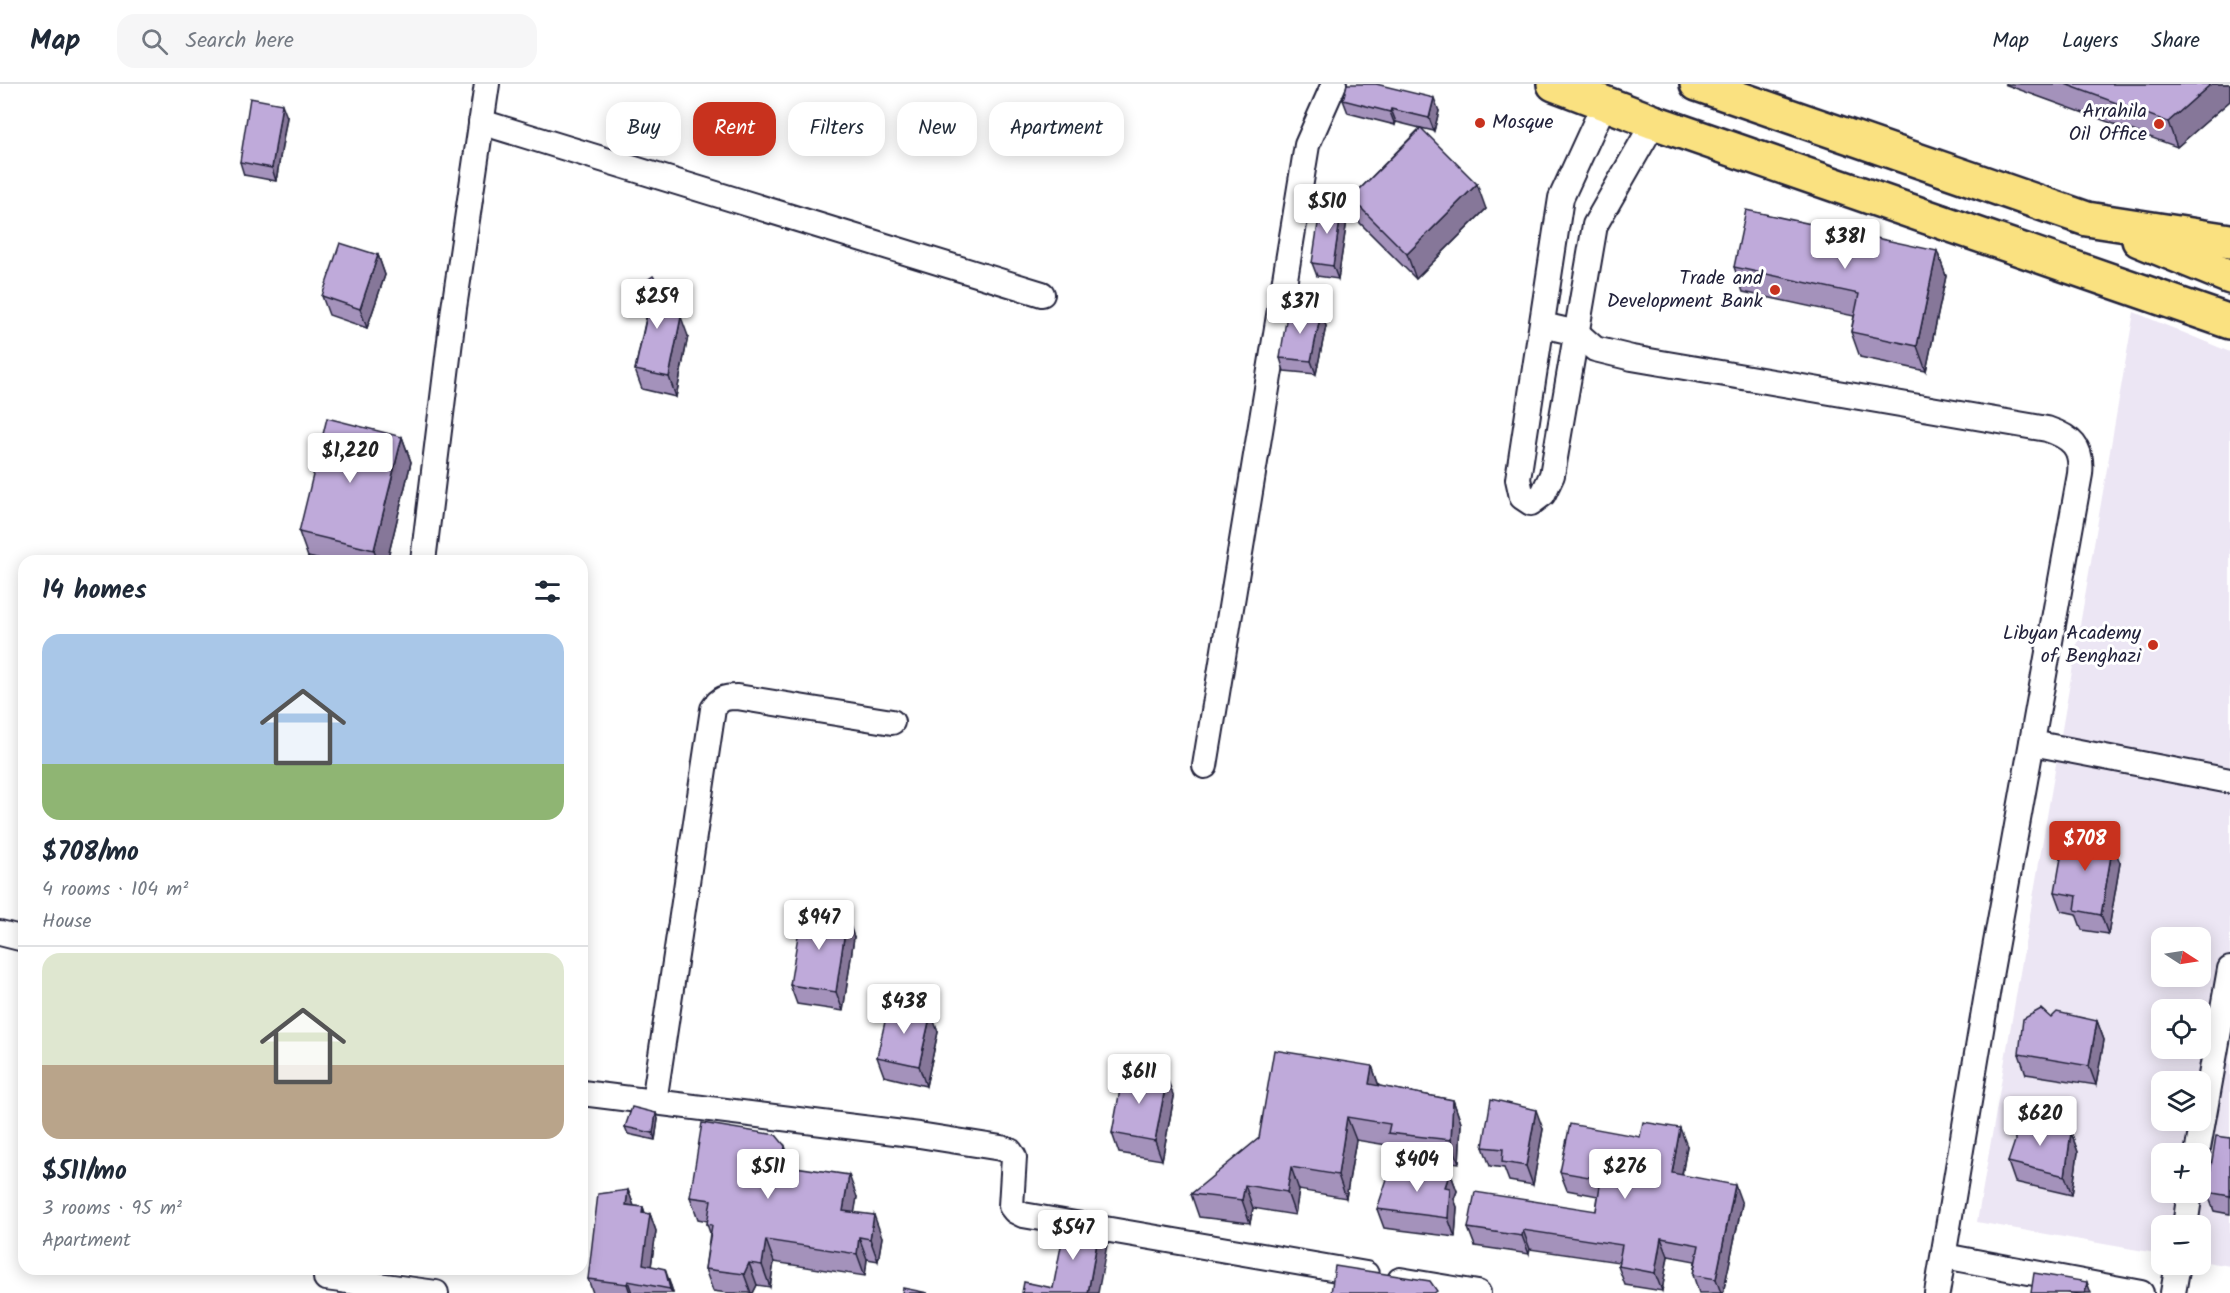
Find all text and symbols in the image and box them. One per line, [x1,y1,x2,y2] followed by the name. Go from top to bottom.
[117,14,537,68] search box
[30,19,81,64] text: Map
[186,24,294,59] text: Search here
[138,25,171,58] icon: search
[1992,25,2029,58] text: Map
[2062,25,2118,58] text: Layers
[2151,25,2200,58] text: Share
[2069,96,2147,151] place label: Arrahila Oil Office
[606,102,681,156] chip: Buy
[693,102,776,156] chip: Rent
[788,102,885,156] chip: Filters
[897,102,977,156] chip: New
[989,102,1124,156] chip: Apartment
[1492,107,1553,139] place label: Mosque
[1473,116,1487,130] marker: Mosque
[2152,117,2166,131] marker: Arrahila Oil Office
[1291,184,1363,235] pin: $510
[1308,187,1346,219] text: $510
[1809,219,1881,270] pin: $381
[1825,222,1865,254] text: $381
[1607,263,1764,318] place label: Trade and Development Bank
[621,279,693,330] pin: $259
[635,282,679,314] text: $259
[1768,283,1782,297] marker: Trade and Development Bank
[1264,284,1336,335] pin: $371
[1281,287,1319,319] text: $371
[301,433,399,484] pin: $1,220
[322,436,378,468] text: $1,220
[42,570,147,612] text: 14 homes
[531,575,564,608] icon: filters
[2003,618,2142,673] place label: Libyan Academy of Benghazi
[2146,638,2160,652] marker: Libyan Academy of Benghazi
[249,673,357,781] icon: home
[2049,821,2121,872] pin: $708
[2063,824,2107,856] text: $708
[42,832,139,874] text: $708/mo
[42,874,188,906] text: 4 rooms · 104 m²
[783,900,855,951] pin: $947
[798,903,840,935] text: $947
[42,906,92,938] text: House
[2151,927,2211,987] north arrow
[2151,927,2211,1275] map controls
[868,984,940,1035] pin: $438
[881,987,927,1019] text: $438
[249,992,357,1100] icon: home
[2151,999,2211,1059] button: locate
[1103,1054,1175,1105] pin: $611
[1122,1057,1156,1089] text: $611
[2151,1071,2211,1131] button: layers
[2004,1096,2076,1147] pin: $620
[2018,1099,2062,1131] text: $620
[1381,1142,1453,1193] pin: $404
[2151,1143,2211,1203] button: +
[1395,1145,1439,1177] text: $404
[732,1149,804,1200] pin: $511
[1589,1149,1661,1200] pin: $276
[42,1151,127,1193] text: $511/mo
[751,1152,785,1184] text: $511
[1603,1152,1647,1184] text: $276
[42,1193,182,1225] text: 3 rooms · 95 m²
[1037,1210,1109,1261] pin: $547
[1052,1213,1094,1245] text: $547
[2151,1215,2211,1275] button: −
[42,1225,131,1257] text: Apartment

